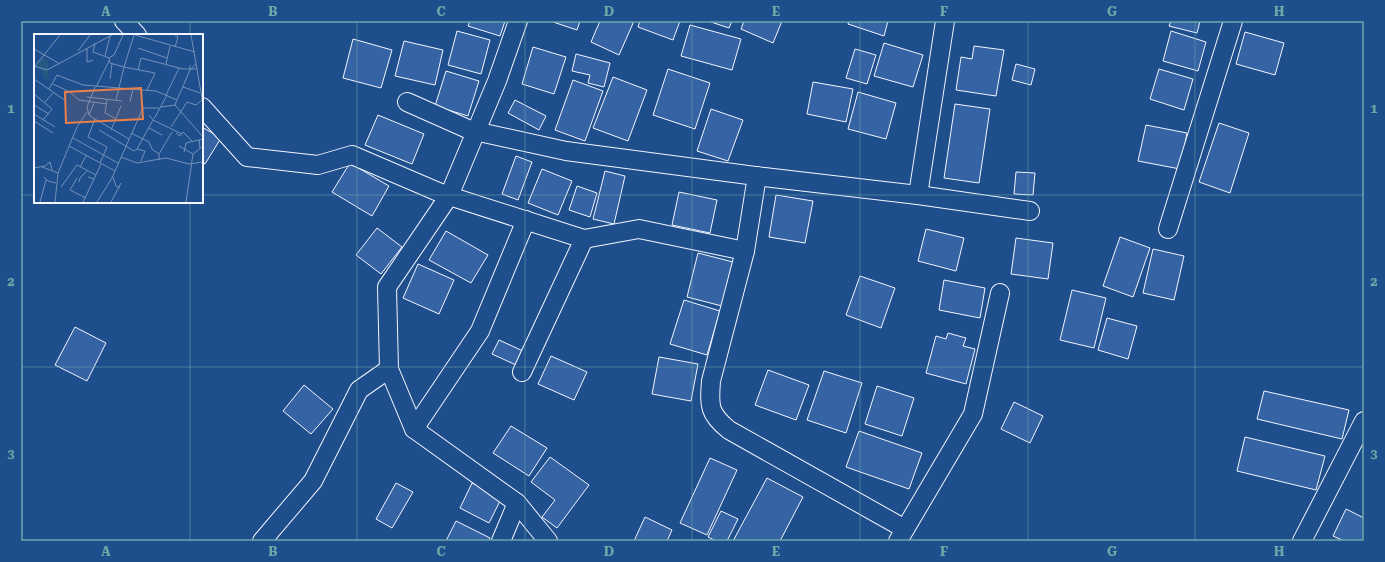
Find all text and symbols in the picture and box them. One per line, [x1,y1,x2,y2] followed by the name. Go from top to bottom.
[101,4,111,19] text: A
[268,4,278,19] text: B
[436,4,446,19] text: C
[604,4,614,19] text: D
[772,4,780,19] text: E
[940,4,948,19] text: F
[1107,4,1117,19] text: G
[1274,4,1285,19] text: H
[34,34,203,203] inset map
[7,101,15,116] text: 1
[1370,101,1378,116] text: 1
[7,274,15,289] text: 2
[1370,274,1378,289] text: 2
[7,446,15,461] text: 3
[1370,446,1378,461] text: 3
[101,544,111,559] text: A
[268,544,278,559] text: B
[436,544,446,559] text: C
[604,544,614,559] text: D
[772,544,780,559] text: E
[940,544,948,559] text: F
[1107,544,1117,559] text: G
[1274,544,1285,559] text: H

